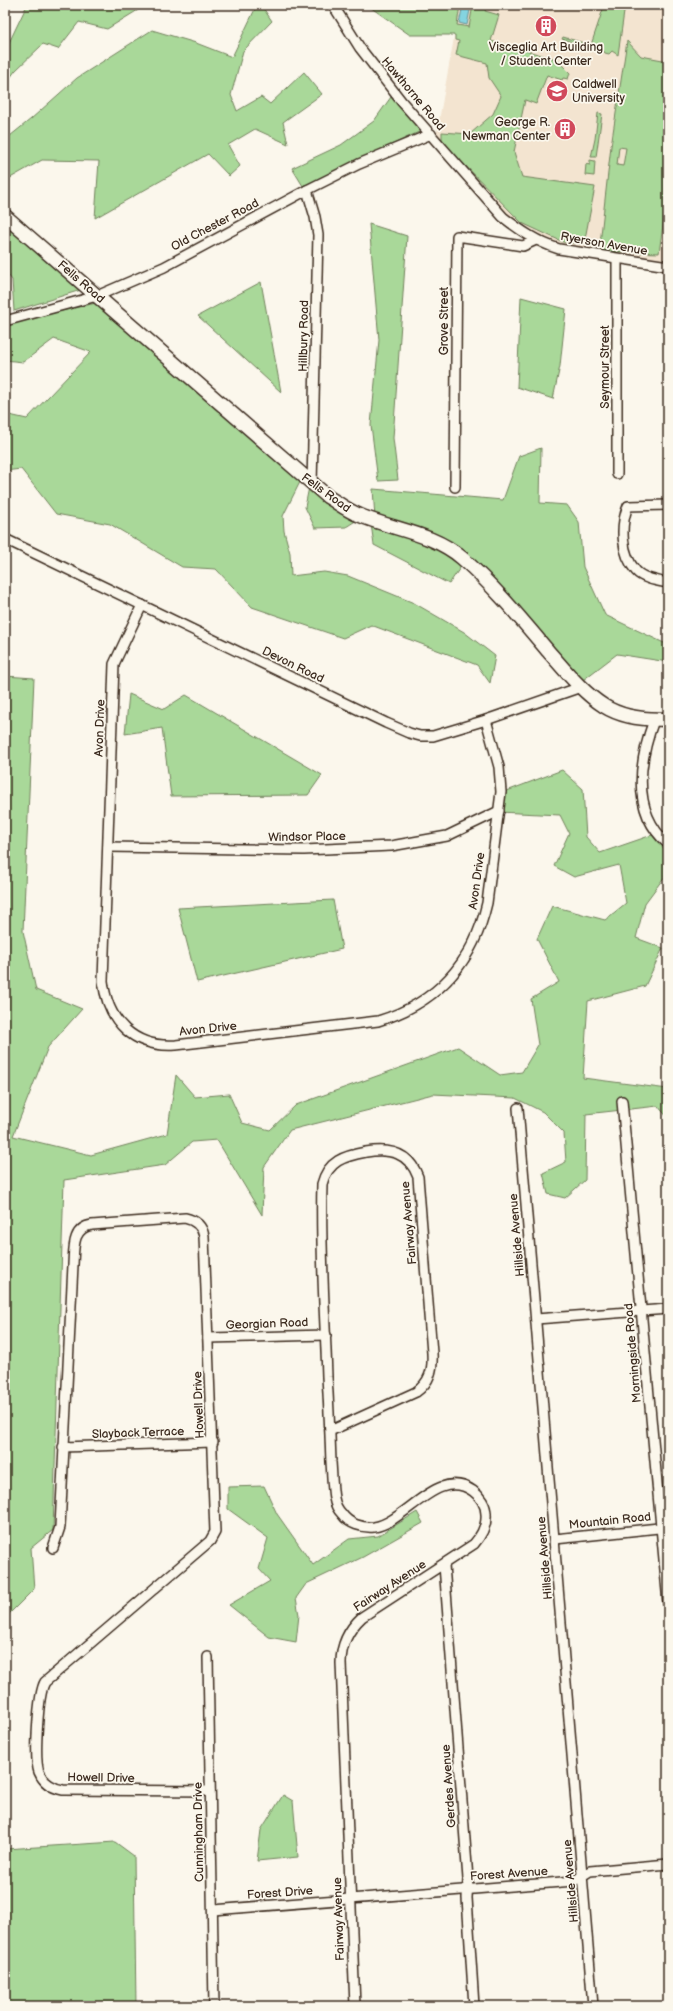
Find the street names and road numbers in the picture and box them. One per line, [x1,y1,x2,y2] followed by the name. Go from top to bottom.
[378,54,448,134] street label: Hawthorne Road
[169,196,261,254] street label: Old Chester Road
[559,229,649,259] street label: Ryerson Avenue
[54,257,108,307] street label: Fells Road
[437,286,452,355] street label: Grove Street
[296,300,312,372] street label: Hillbury Road
[598,325,613,409] street label: Seymour Street
[298,470,354,516] street label: Fells Road
[260,644,327,687] street label: Devon Road
[91,699,109,757] street label: Avon Drive
[268,829,346,845] street label: Windsor Place
[466,851,488,911] street label: Avon Drive
[179,1019,237,1039] street label: Avon Drive
[398,1181,420,1265] street label: Fairway Avenue
[506,1193,528,1277] street label: Hillside Avenue
[621,1303,645,1403] street label: Morningside Road
[225,1315,309,1333] street label: Georgian Road
[190,1371,208,1439] street label: Howell Drive
[91,1424,185,1442] street label: Slayback Terrace
[568,1509,652,1533] street label: Mountain Road
[534,1516,556,1600] street label: Hillside Avenue
[351,1557,429,1615] street label: Fairway Avenue
[439,1744,459,1828] street label: Gerdes Avenue
[67,1770,135,1786] street label: Howell Drive
[191,1782,207,1882] street label: Cunningham Drive
[560,1839,582,1923] street label: Hillside Avenue
[470,1864,548,1884] street label: Forest Avenue
[330,1877,348,1961] street label: Fairway Avenue
[247,1883,313,1903] street label: Forest Drive

